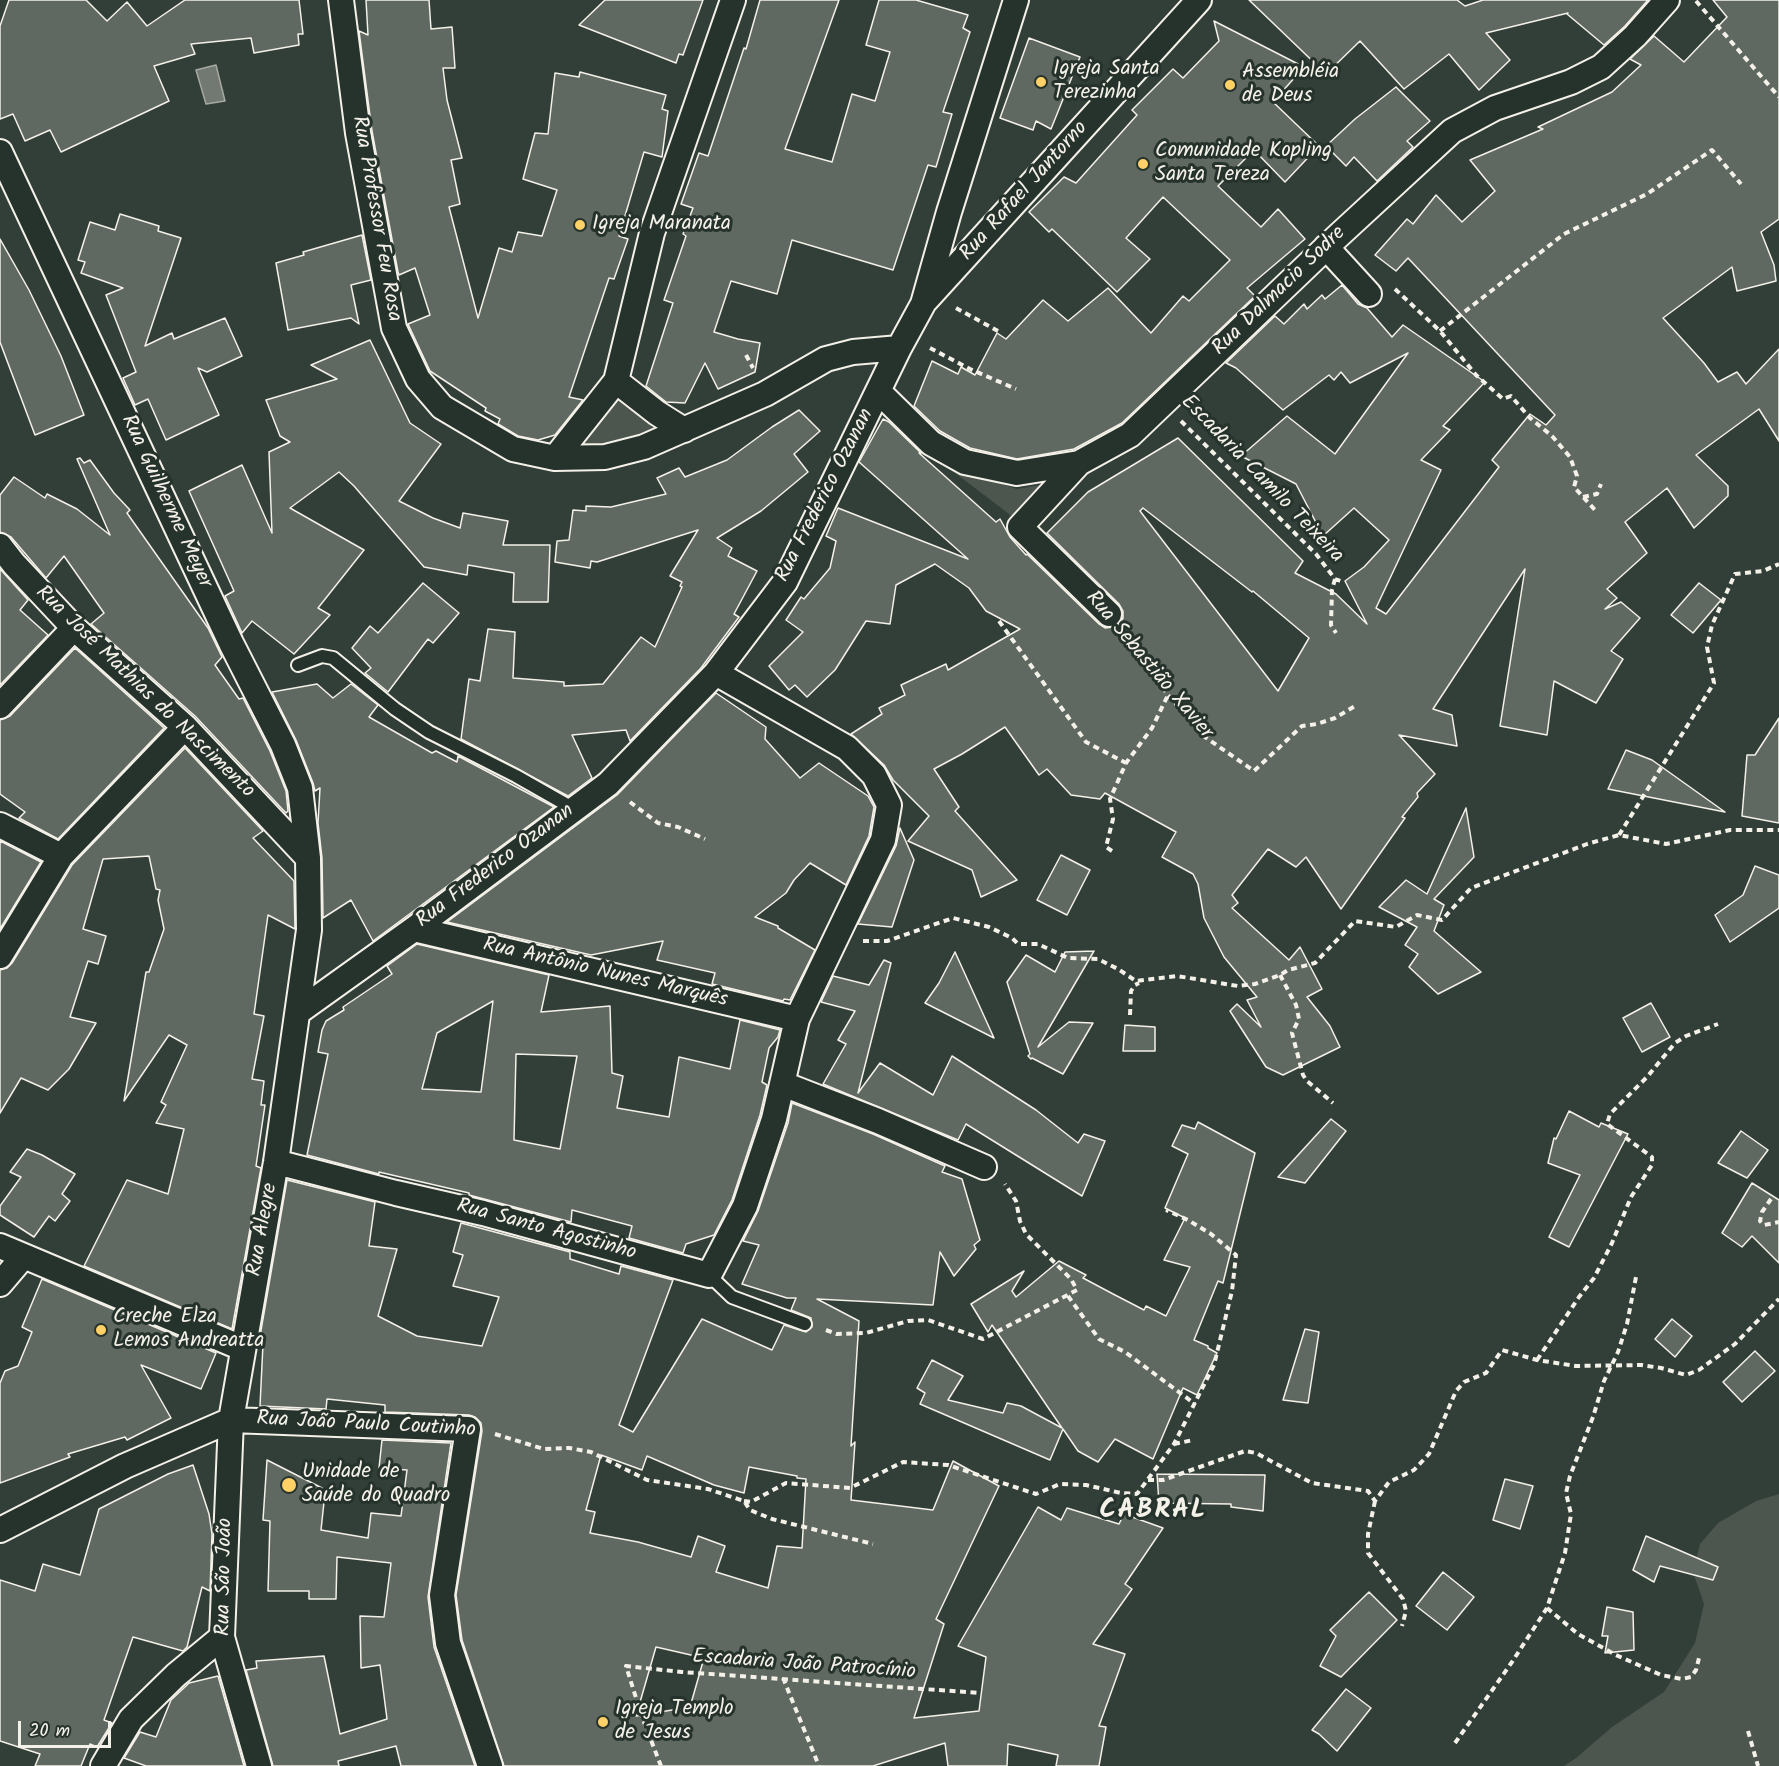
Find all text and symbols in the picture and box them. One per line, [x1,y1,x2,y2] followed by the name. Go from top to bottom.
[1053,57,1160,107] place label: Igreja Santa Terezinha
[1242,60,1339,110] place label: Assembléia de Deus
[1034,75,1048,89] marker: Igreja Santa Terezinha
[1223,78,1237,92] marker: Assembléia de Deus
[345,114,405,324] street label: Rua Professor Feu Rosa
[956,117,1094,267] street label: Rua Rafael Jantorno
[1155,139,1332,189] place label: Comunidade Kopling Santa Tereza
[1136,157,1150,171] marker: Comunidade Kopling Santa Tereza
[592,212,731,238] place label: Igreja Maranata
[573,218,587,232] marker: Igreja Maranata
[1208,222,1352,362] street label: Rua Dalmacio Sodre
[1174,391,1348,569] street label: Escadaria Camilo Teixeira
[771,405,881,587] street label: Rua Frederico Ozanan
[114,411,216,593] street label: Rua Guilherme Meyer
[29,581,259,805] street label: Rua José Mathias do Nascimento
[1079,587,1217,745] street label: Rua Sebastião Xavier
[412,799,580,935] street label: Rua Frederico Ozanan
[480,934,730,1014] street label: Rua Antônio Nunes Marquês
[243,1181,285,1279] street label: Rua Alegre
[453,1195,639,1267] street label: Rua Santo Agostinho
[113,1305,264,1355] place label: Creche Elza Lemos Andreatta
[94,1323,108,1337] marker: Creche Elza Lemos Andreatta
[256,1408,476,1444] street label: Rua João Paulo Coutinho
[302,1460,450,1510] place label: Unidade de Saúde do Quadro
[280,1476,298,1494] marker: Unidade de Saúde do Quadro
[1099,1496,1207,1528] district label: CABRAL
[212,1518,240,1636] street label: Rua São João
[691,1646,917,1686] street label: Escadaria João Patrocínio
[615,1697,734,1747] place label: Igreja Templo de Jesus
[21,1709,114,1747] scale bar
[596,1715,610,1729] marker: Igreja Templo de Jesus
[29,1717,70,1746] text: 20 m

